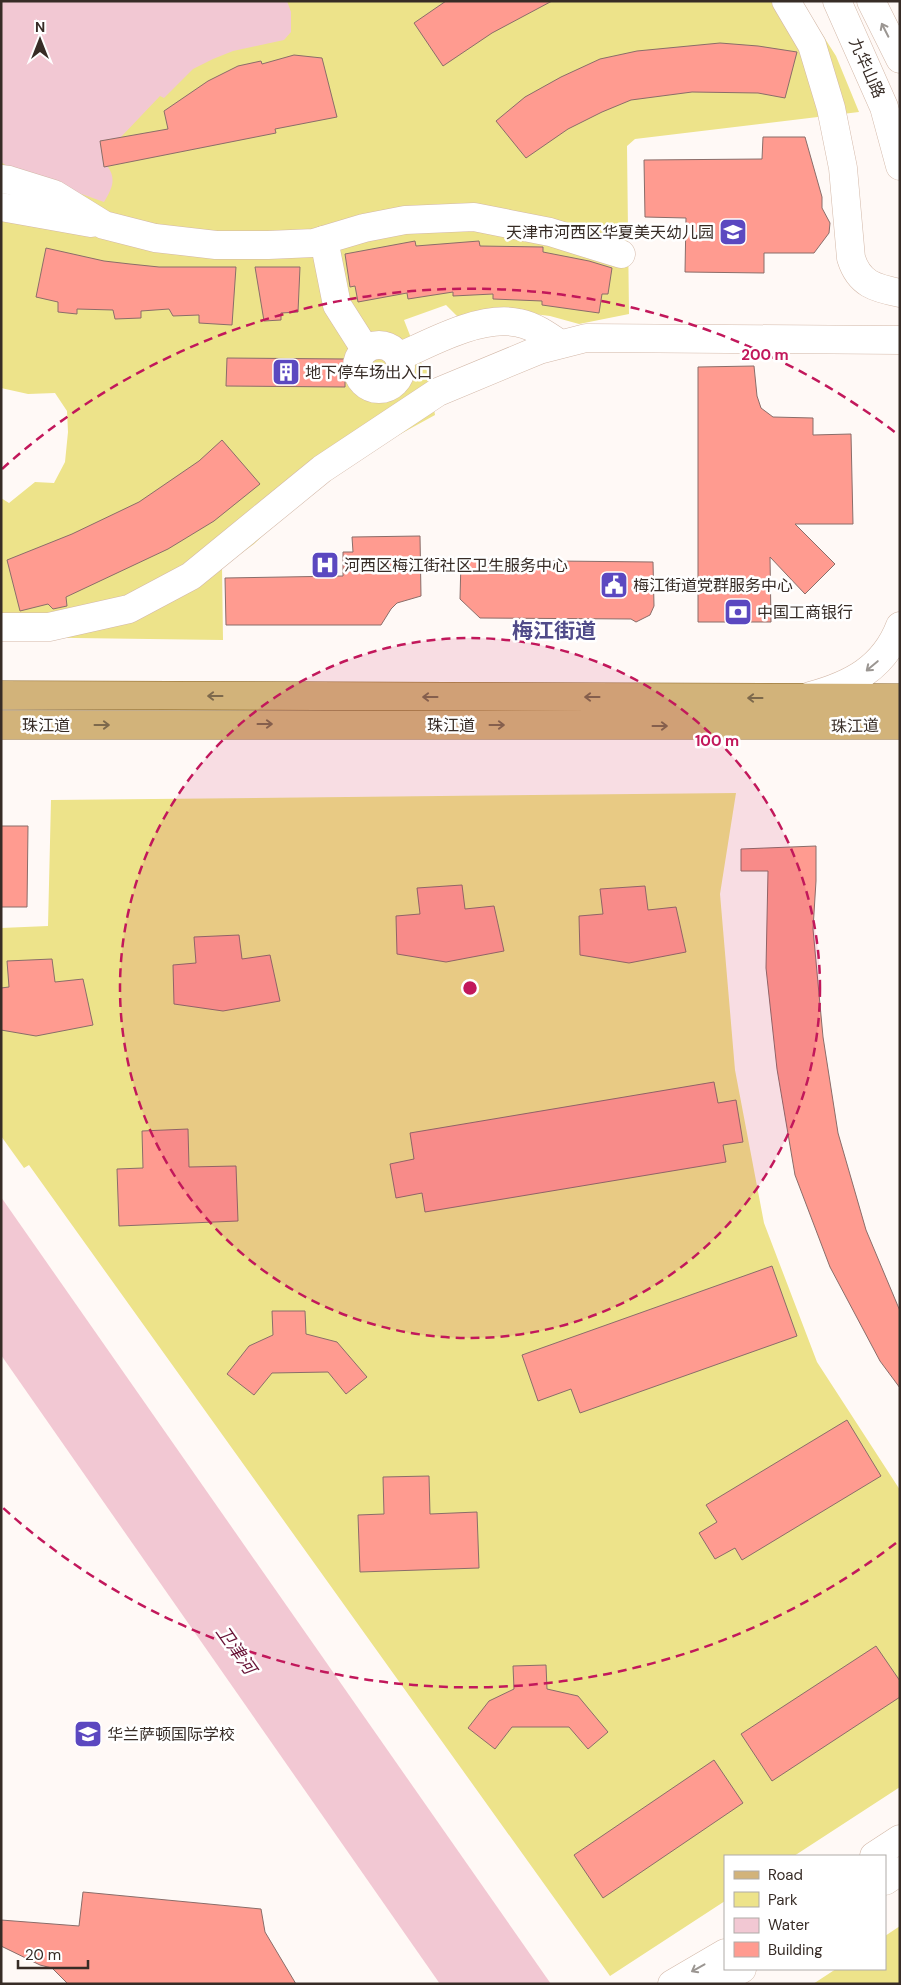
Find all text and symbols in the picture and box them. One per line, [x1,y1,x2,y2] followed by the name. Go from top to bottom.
[15,15,65,65] north arrow
[35,18,45,36] text: N
[880,23,889,38] one-way arrow
[844,34,890,102] street label: 九华山路
[718,217,748,247] school or university icon: 天津市河西区华夏美天幼儿园
[506,222,714,243] place label: 天津市河西区华夏美天幼儿园
[741,345,789,365] text: 200 m
[271,357,301,387] building icon: 地下停车场出入口
[305,362,433,383] place label: 地下停车场出入口
[310,550,340,580] hospital icon: 河西区梅江街社区卫生服务中心
[344,555,568,576] place label: 河西区梅江街社区卫生服务中心
[599,570,629,600] public building icon: 梅江街道党群服务中心
[633,575,793,596] place label: 梅江街道党群服务中心
[723,597,753,627] bank icon: 中国工商银行
[757,602,853,623] place label: 中国工商银行
[512,617,596,645] district label: 梅江街道
[866,660,879,671] one-way arrow
[207,691,224,701] one-way arrow
[422,692,438,701] one-way arrow
[585,692,601,702] one-way arrow
[747,693,764,703] one-way arrow
[22,715,70,736] street label: 珠江道
[427,715,475,736] street label: 珠江道
[831,715,879,737] street label: 珠江道
[256,719,273,729] one-way arrow
[94,720,110,730] one-way arrow
[489,720,505,730] one-way arrow
[652,721,668,731] one-way arrow
[695,731,739,751] text: 100 m
[461,979,479,997] centre of rings
[211,1621,263,1681] water label: 卫津河
[73,1719,103,1749] school or university icon: 华兰萨顿国际学校
[107,1724,235,1745] place label: 华兰萨顿国际学校
[724,1855,886,1970] legend
[768,1865,803,1885] text: Road
[768,1890,798,1910] text: Park
[768,1915,810,1935] text: Water
[18,1938,88,1970] scale bar
[768,1940,823,1960] text: Building
[25,1945,61,1965] text: 20 m
[691,1964,706,1973] one-way arrow

